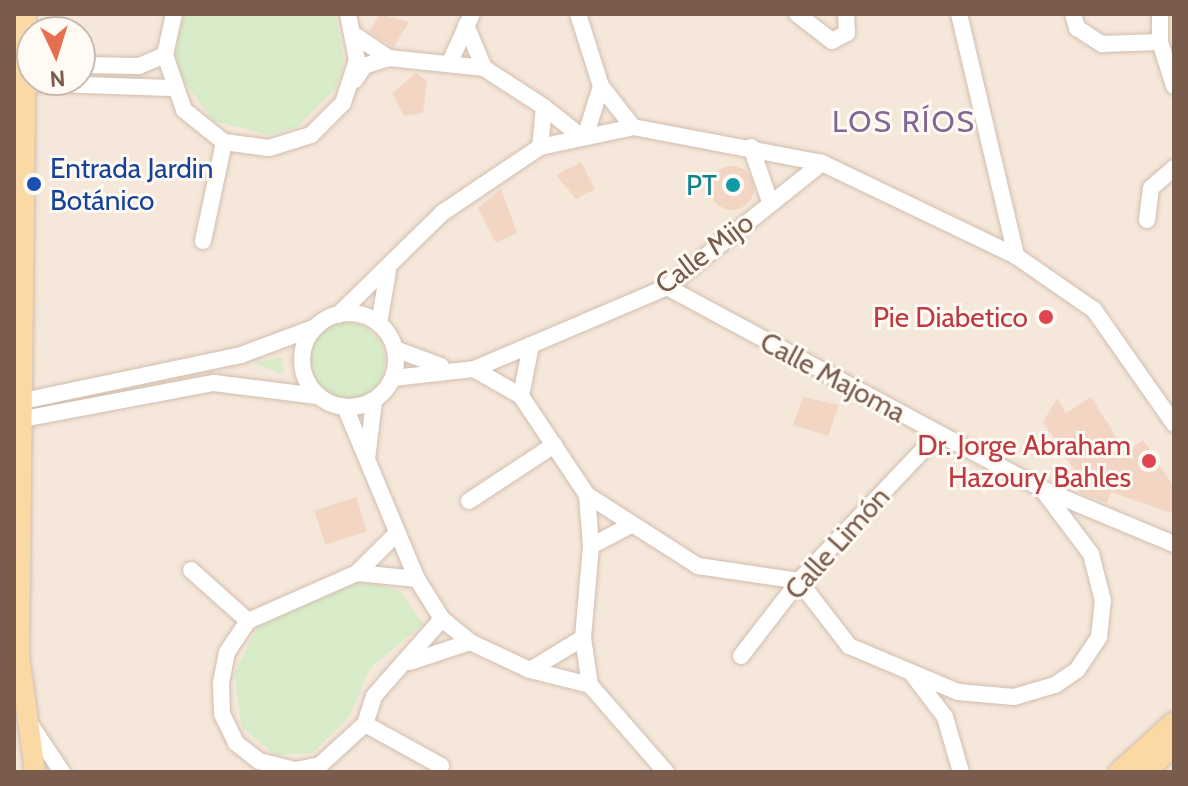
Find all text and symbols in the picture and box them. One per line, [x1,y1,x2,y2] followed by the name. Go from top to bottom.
[16,16,96,96] north arrow
[49,64,66,92] text: N
[832,104,976,140] district label: LOS RÍOS
[50,151,213,217] place label: Entrada Jardin Botánico
[686,168,717,202] place label: PT
[25,175,43,193] marker: Entrada Jardin Botánico
[724,176,742,194] marker: PT
[648,205,760,301] street label: Calle Mijo
[873,300,1028,334] place label: Pie Diabetico
[1035,306,1057,328] marker: Pie Diabetico
[755,325,911,429] street label: Calle Majoma
[917,428,1131,494] place label: Dr. Jorge Abraham Hazoury Bahles
[1138,450,1160,472] marker: Dr. Jorge Abraham Hazoury Bahles
[778,480,896,606] street label: Calle Limón

